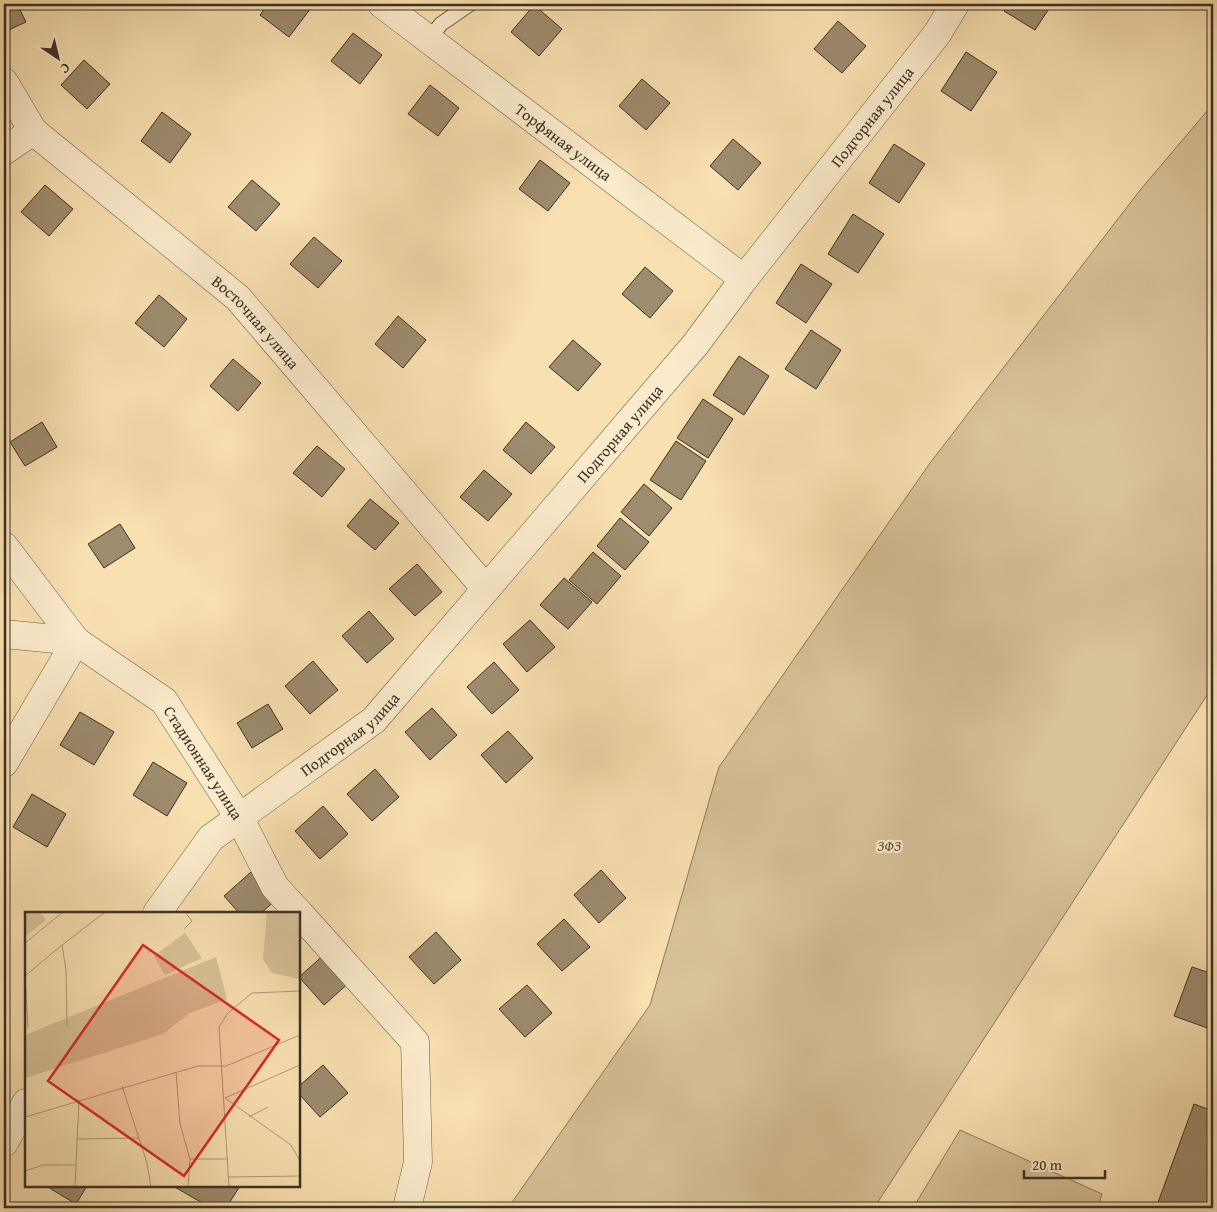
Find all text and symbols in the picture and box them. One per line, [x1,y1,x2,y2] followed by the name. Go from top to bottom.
[32,32,82,82] north arrow
[56,58,74,79] text: С
[824,61,919,172] street label: Подгорная улица
[510,97,617,187] street label: Торфяная улица
[207,269,306,375] street label: Восточная улица
[570,379,669,488] street label: Подгорная улица
[295,686,405,782] street label: Подгорная улица
[158,701,250,825] street label: Стадионная улица
[877,833,901,857] park label: ЗФЗ
[25,912,300,1187] inset map
[1024,1147,1106,1179] scale bar
[1032,1154,1063,1175] text: 20 m

